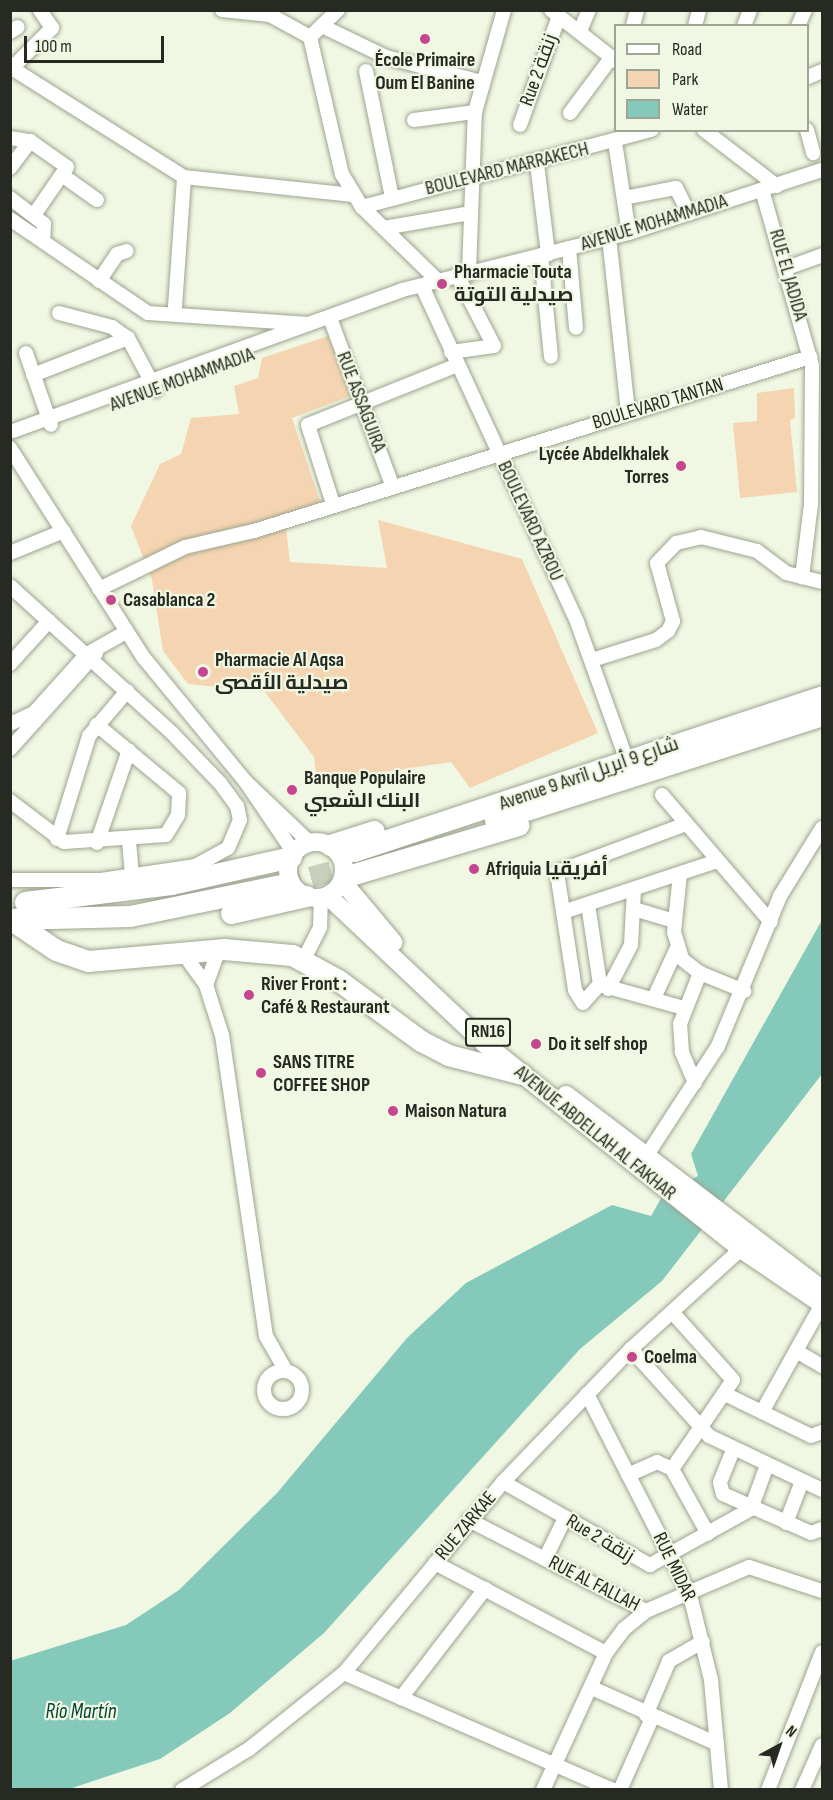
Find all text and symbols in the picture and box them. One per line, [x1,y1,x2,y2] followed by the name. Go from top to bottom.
[27,24,166,62] scale bar
[614,24,809,132] legend
[515,31,563,109] street label: Rue 2 زنقة
[418,32,432,46] marker: École Primaire Oum El Banine
[35,36,72,57] text: 100 m
[672,39,702,60] text: Road
[375,48,475,95] place label: École Primaire Oum El Banine
[672,69,698,90] text: Park
[672,99,708,120] text: Water
[423,137,591,201] street label: BOULEVARD MARRAKECH
[578,189,730,257] street label: AVENUE MOHAMMADIA
[764,227,812,323] street label: RUE EL JADIDA
[454,260,573,307] place label: Pharmacie Touta صيدلية التوتة
[435,277,449,291] marker: Pharmacie Touta صيدلية التوتة
[106,343,258,417] street label: AVENUE MOHAMMADIA
[331,348,391,456] street label: RUE ASSAGUIRA
[590,373,726,435] street label: BOULEVARD TANTAN
[539,442,669,489] place label: Lycée Abdelkhalek Torres
[492,457,568,585] street label: BOULEVARD AZROU
[674,459,688,473] marker: Lycée Abdelkhalek Torres
[123,588,215,612] place label: Casablanca 2
[104,593,118,607] marker: Casablanca 2
[215,648,349,695] place label: Pharmacie Al Aqsa صيدلية الأقصى
[196,665,210,679] marker: Pharmacie Al Aqsa صيدلية الأقصى
[496,732,682,816] street label: Avenue 9 Avril شارع 9 أبريل
[304,766,426,813] place label: Banque Populaire البنك الشعبي
[285,783,299,797] marker: Banque Populaire البنك الشعبي
[486,857,608,881] place label: Afriquia أفريقيا
[467,862,481,876] marker: Afriquia أفريقيا
[261,972,390,1019] place label: River Front : Café & Restaurant
[242,988,256,1002] marker: River Front : Café & Restaurant
[464,1017,512,1047] road number: RN16
[548,1032,648,1056] place label: Do it self shop
[529,1037,543,1051] marker: Do it self shop
[273,1050,370,1097] place label: SANS TITRE COFFEE SHOP
[509,1060,681,1206] street label: AVENUE ABDELLAH AL FAKHAR
[254,1066,268,1080] marker: SANS TITRE COFFEE SHOP
[405,1099,507,1123] place label: Maison Natura
[386,1104,400,1118] marker: Maison Natura
[644,1345,697,1369] place label: Coelma
[625,1350,639,1364] marker: Coelma
[430,1487,502,1565] street label: RUE ZARKAE
[562,1509,638,1569] street label: Rue 2 زنقة
[647,1529,701,1605] street label: RUE MIDAR
[544,1551,644,1617] street label: RUE AL FALLAH
[46,1699,116,1725] water label: Río Martín
[749,1716,809,1776] north arrow
[782,1722,800,1742] text: N

